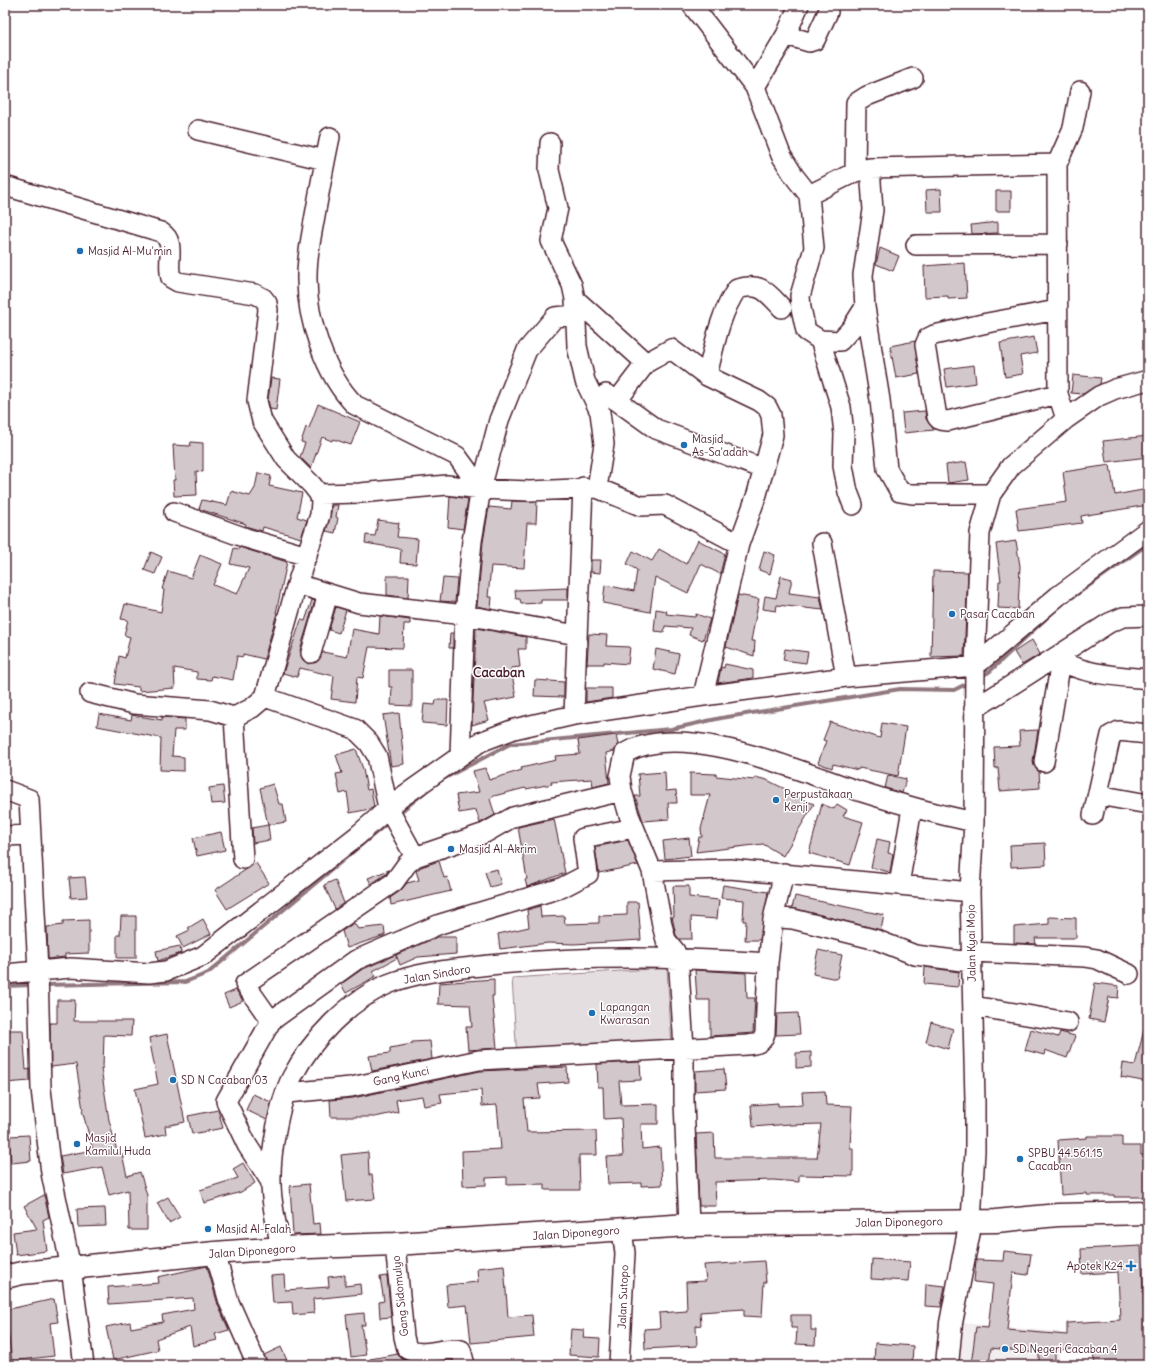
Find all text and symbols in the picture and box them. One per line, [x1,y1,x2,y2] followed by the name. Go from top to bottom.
[88,244,172,258] place label: Masjid Al-Mu'min
[75,246,85,256] marker: Masjid Al-Mu'min
[692,432,748,459] place label: Masjid As-Sa'adah
[679,440,689,450] marker: Masjid As-Sa'adah
[960,607,1035,621] place label: Pasar Cacaban
[947,609,957,619] marker: Pasar Cacaban
[473,664,525,681] district label: Cacaban
[784,787,853,814] place label: Perpustakaan Kenji
[771,795,781,805] marker: Perpustakaan Kenji
[459,842,537,856] place label: Masjid Al-Akrim
[446,844,456,854] marker: Masjid Al-Akrim
[963,904,979,982] street label: Jalan Kyai Mojo
[402,961,472,987] street label: Jalan Sindoro
[600,1000,650,1027] place label: Lapangan Kwarasan
[587,1008,597,1018] marker: Lapangan Kwarasan
[372,1063,430,1089] street label: Gang Kunci
[181,1073,268,1087] place label: SD N Cacaban 03
[168,1075,178,1085] marker: SD N Cacaban 03
[85,1131,151,1158] place label: Masjid Kamilul Huda
[72,1139,82,1149] marker: Masjid Kamilul Huda
[1028,1146,1103,1173] place label: SPBU 44.561.15 Cacaban
[1015,1154,1025,1164] marker: SPBU 44.561.15 Cacaban
[855,1214,943,1230] street label: Jalan Diponegoro
[216,1222,291,1236] place label: Masjid Al-Falah
[532,1223,620,1243] street label: Jalan Diponegoro
[203,1224,213,1234] marker: Masjid Al-Falah
[208,1241,296,1261] street label: Jalan Diponegoro
[389,1255,411,1337] street label: Gang Sidomulyo
[1067,1259,1123,1273] place label: Apotek K24
[1126,1261,1136,1271] marker: Apotek K24
[615,1265,631,1329] street label: Jalan Sutopo
[1013,1342,1117,1356] place label: SD Negeri Cacaban 4
[1000,1344,1010,1354] marker: SD Negeri Cacaban 4

